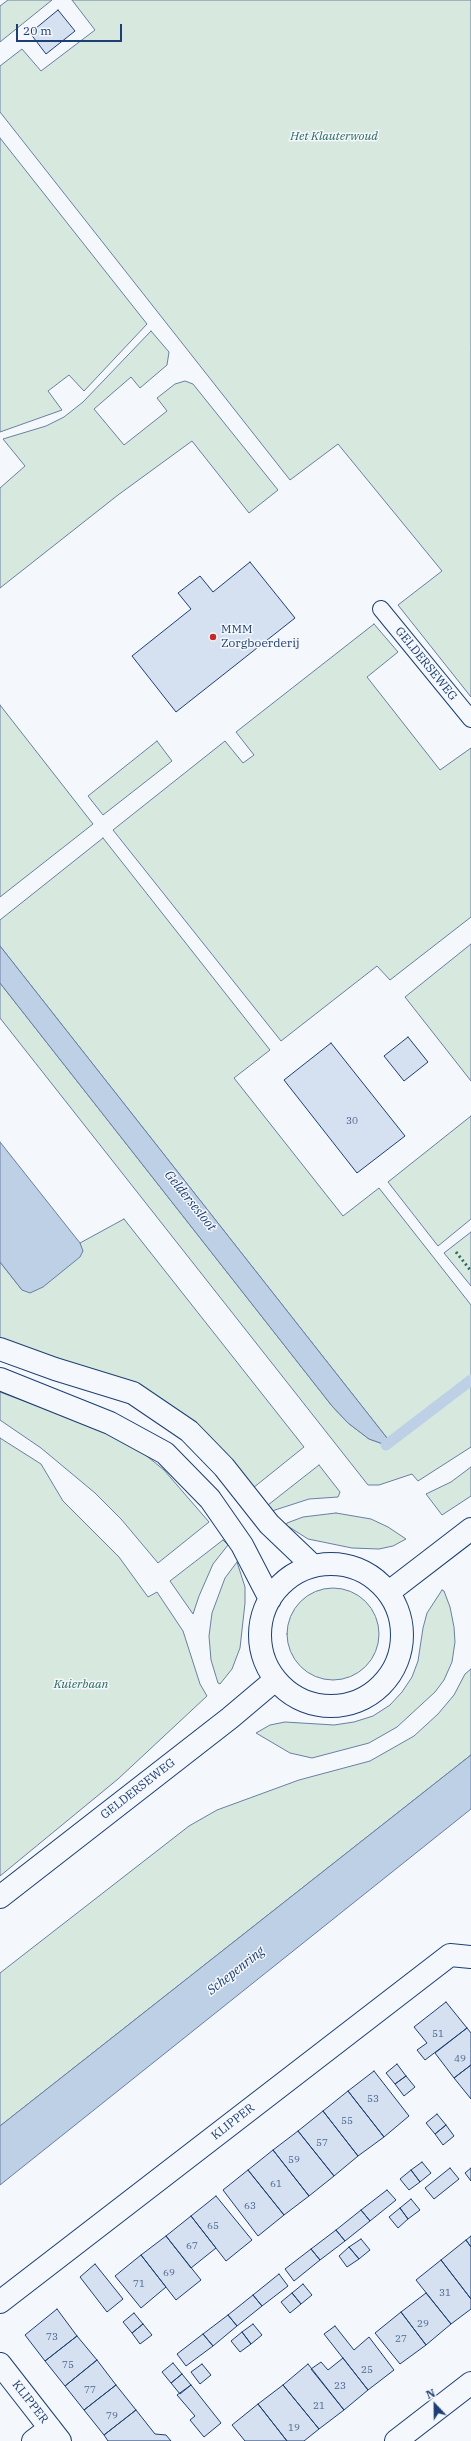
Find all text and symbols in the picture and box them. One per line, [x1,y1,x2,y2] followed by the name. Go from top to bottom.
[18,16,124,42] scale bar
[23,23,52,38] text: 20 m
[290,130,378,144] park label: Het Klauterwoud
[221,623,300,651] place label: MMM Zorgboerderij
[392,624,460,704] street label: GELDERSEWEG
[208,632,218,642] marker: MMM Zorgboerderij
[346,1115,358,1127] house number: 30
[161,1168,219,1234] water label: Geldersesloot
[54,1678,108,1692] park label: Kuierbaan
[98,1755,178,1823] street label: GELDERSEWEG
[204,1944,268,1998] water label: Schepenring
[432,2028,444,2040] house number: 51
[454,2053,466,2065] house number: 49
[367,2093,379,2105] house number: 53
[209,2101,257,2143] street label: KLIPPER
[341,2115,353,2127] house number: 55
[316,2137,328,2149] house number: 57
[288,2154,300,2166] house number: 59
[270,2178,282,2190] house number: 61
[244,2200,256,2212] house number: 63
[207,2220,219,2232] house number: 65
[186,2240,198,2252] house number: 67
[163,2267,175,2279] house number: 69
[133,2278,145,2290] house number: 71
[439,2287,451,2299] house number: 31
[417,2318,429,2330] house number: 29
[46,2331,58,2343] house number: 73
[395,2333,407,2345] house number: 27
[62,2359,74,2371] house number: 75
[361,2364,373,2376] house number: 25
[9,2378,51,2426] street label: KLIPPER
[334,2380,346,2392] house number: 23
[84,2384,96,2396] house number: 77
[415,2385,455,2425] north arrow
[424,2386,437,2402] text: N
[313,2400,325,2412] house number: 21
[106,2410,118,2422] house number: 79
[288,2422,300,2434] house number: 19

